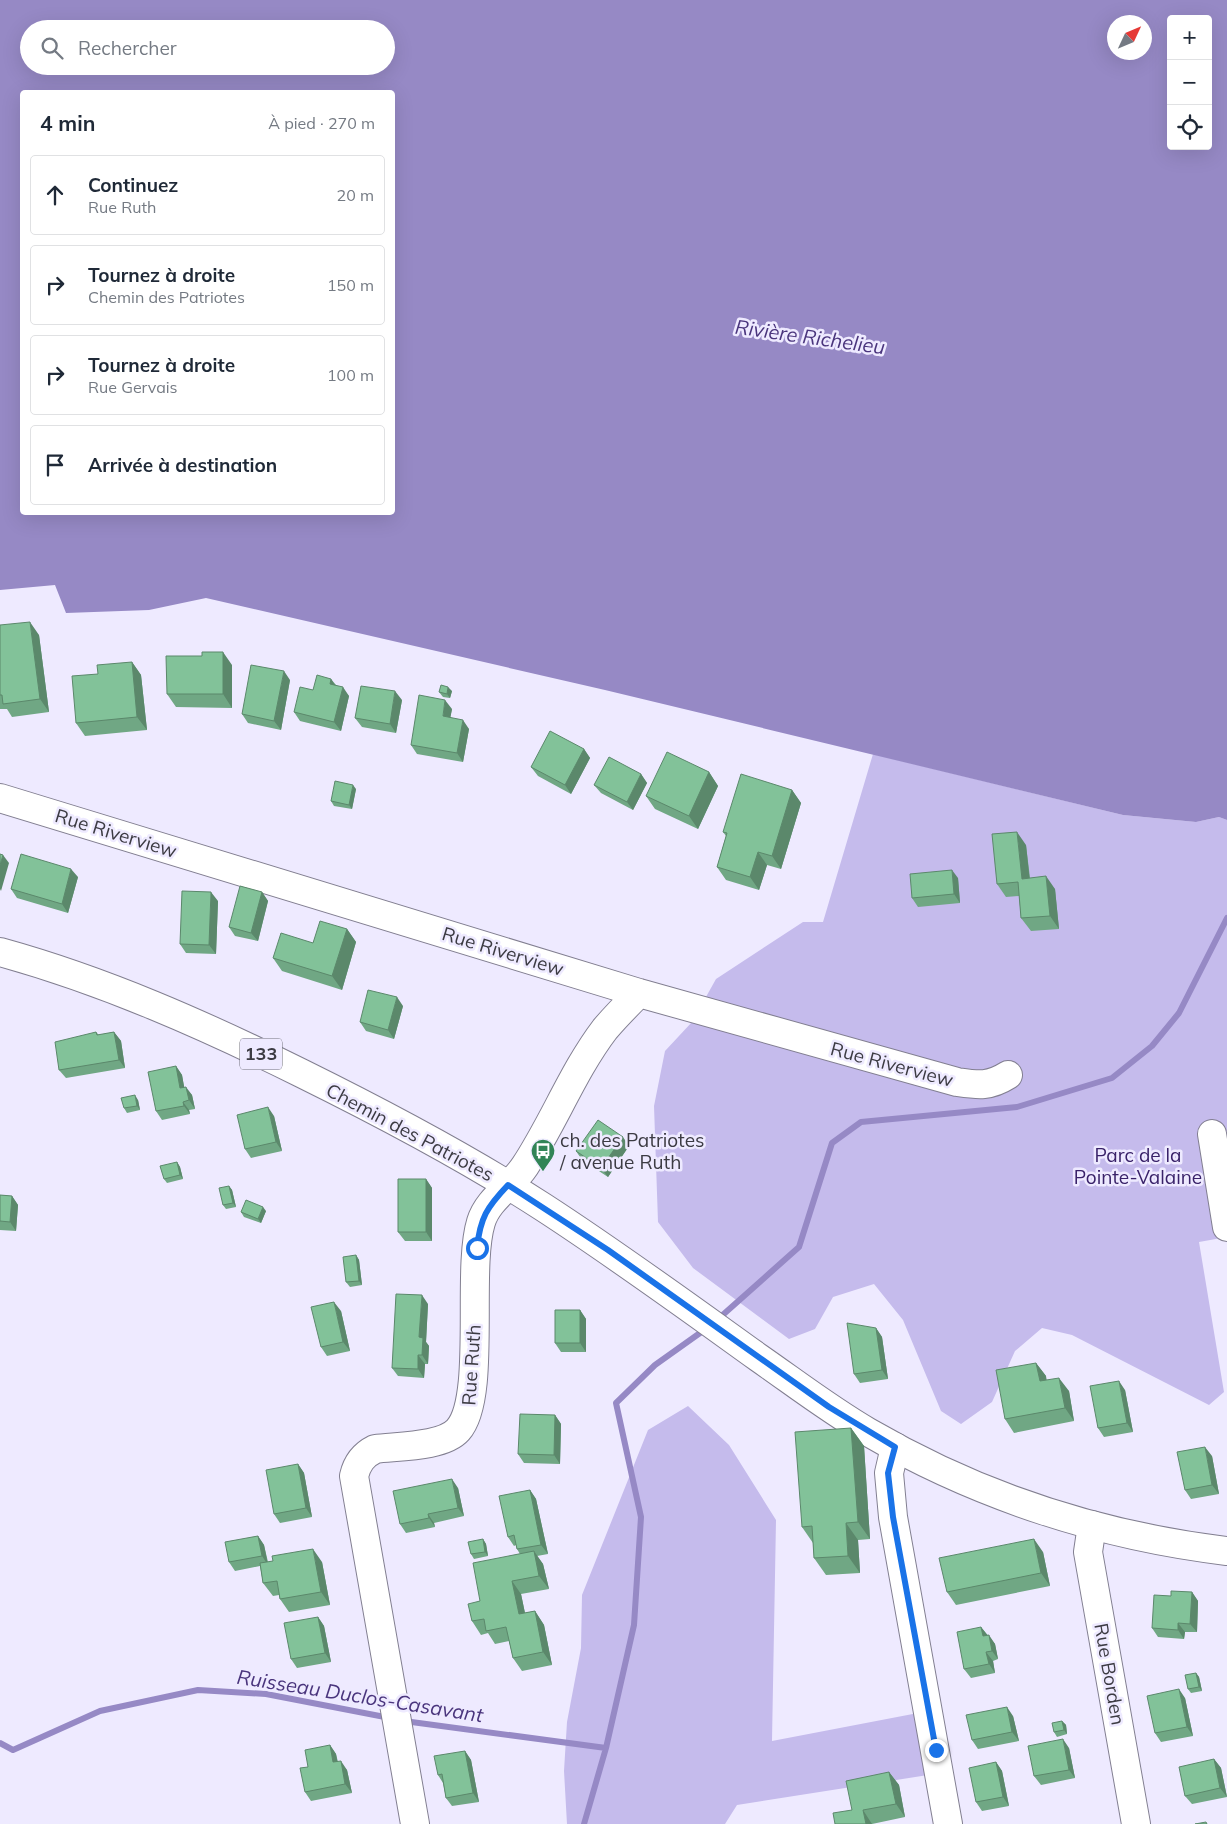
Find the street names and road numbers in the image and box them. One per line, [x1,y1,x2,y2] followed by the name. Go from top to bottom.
[52,803,180,863] street label: Rue Riverview
[439,921,567,981] street label: Rue Riverview
[828,1036,956,1092] street label: Rue Riverview
[240,1038,282,1070] road number: 133
[322,1078,498,1186] street label: Chemin des Patriotes
[456,1324,486,1406] street label: Rue Ruth
[1089,1621,1131,1727] street label: Rue Borden

